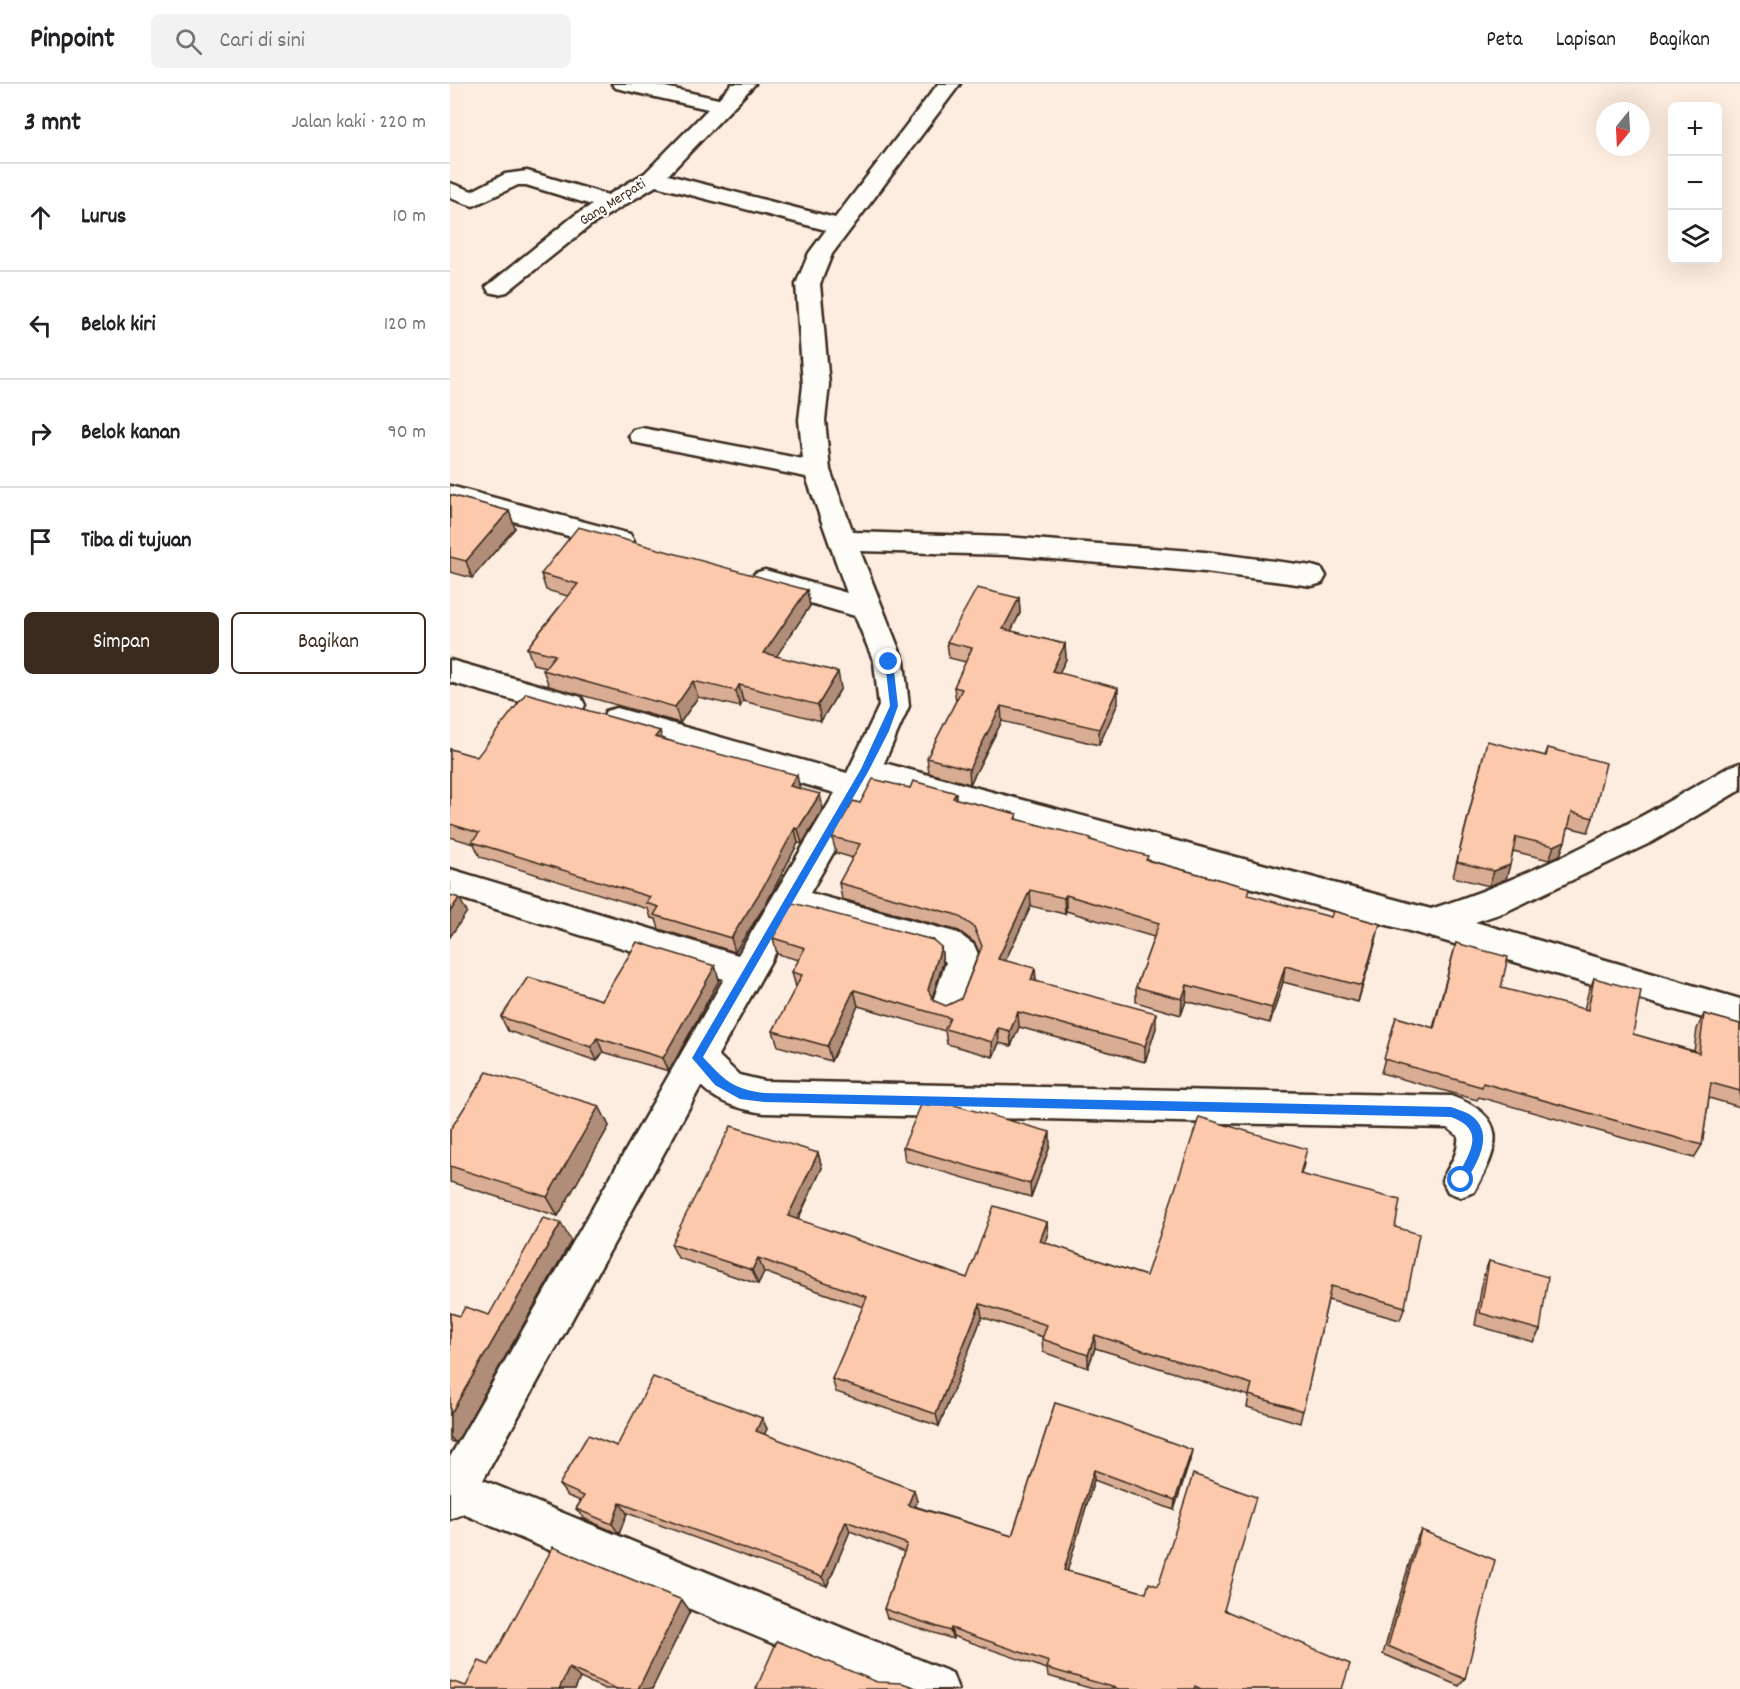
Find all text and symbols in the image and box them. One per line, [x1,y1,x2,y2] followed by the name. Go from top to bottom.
[151,14,571,68] search box
[30,21,115,61] text: Pinpoint
[172,25,205,58] icon: search
[220,26,305,57] text: Cari di sini
[1486,26,1523,56] text: Peta
[1556,26,1616,56] text: Lapisan
[1649,26,1710,56] text: Bagikan
[1596,102,1650,156] north arrow
[1668,102,1722,264] map controls
[1668,102,1722,156] button: +
[24,105,81,142] text: 3 mnt
[292,109,426,137] text: Jalan kaki · 220 m
[1668,156,1722,210] button: −
[575,174,651,232] street label: Gang Merpati
[24,201,57,234] icon: ahead
[81,202,126,233] text: Lurus
[392,203,426,231] text: 10 m
[1668,210,1722,264] button: layers
[24,309,57,342] icon: left
[81,310,155,341] text: Belok kiri
[384,311,426,339] text: 120 m
[24,417,57,450] icon: right
[81,418,180,449] text: Belok kanan
[388,419,426,447] text: 90 m
[24,525,57,558] icon: arrive
[81,526,191,557] text: Tiba di tujuan
[24,612,219,674] button: Simpan
[231,612,426,674] button: Bagikan
[875,648,901,674] route end
[1447,1166,1473,1192] route start

